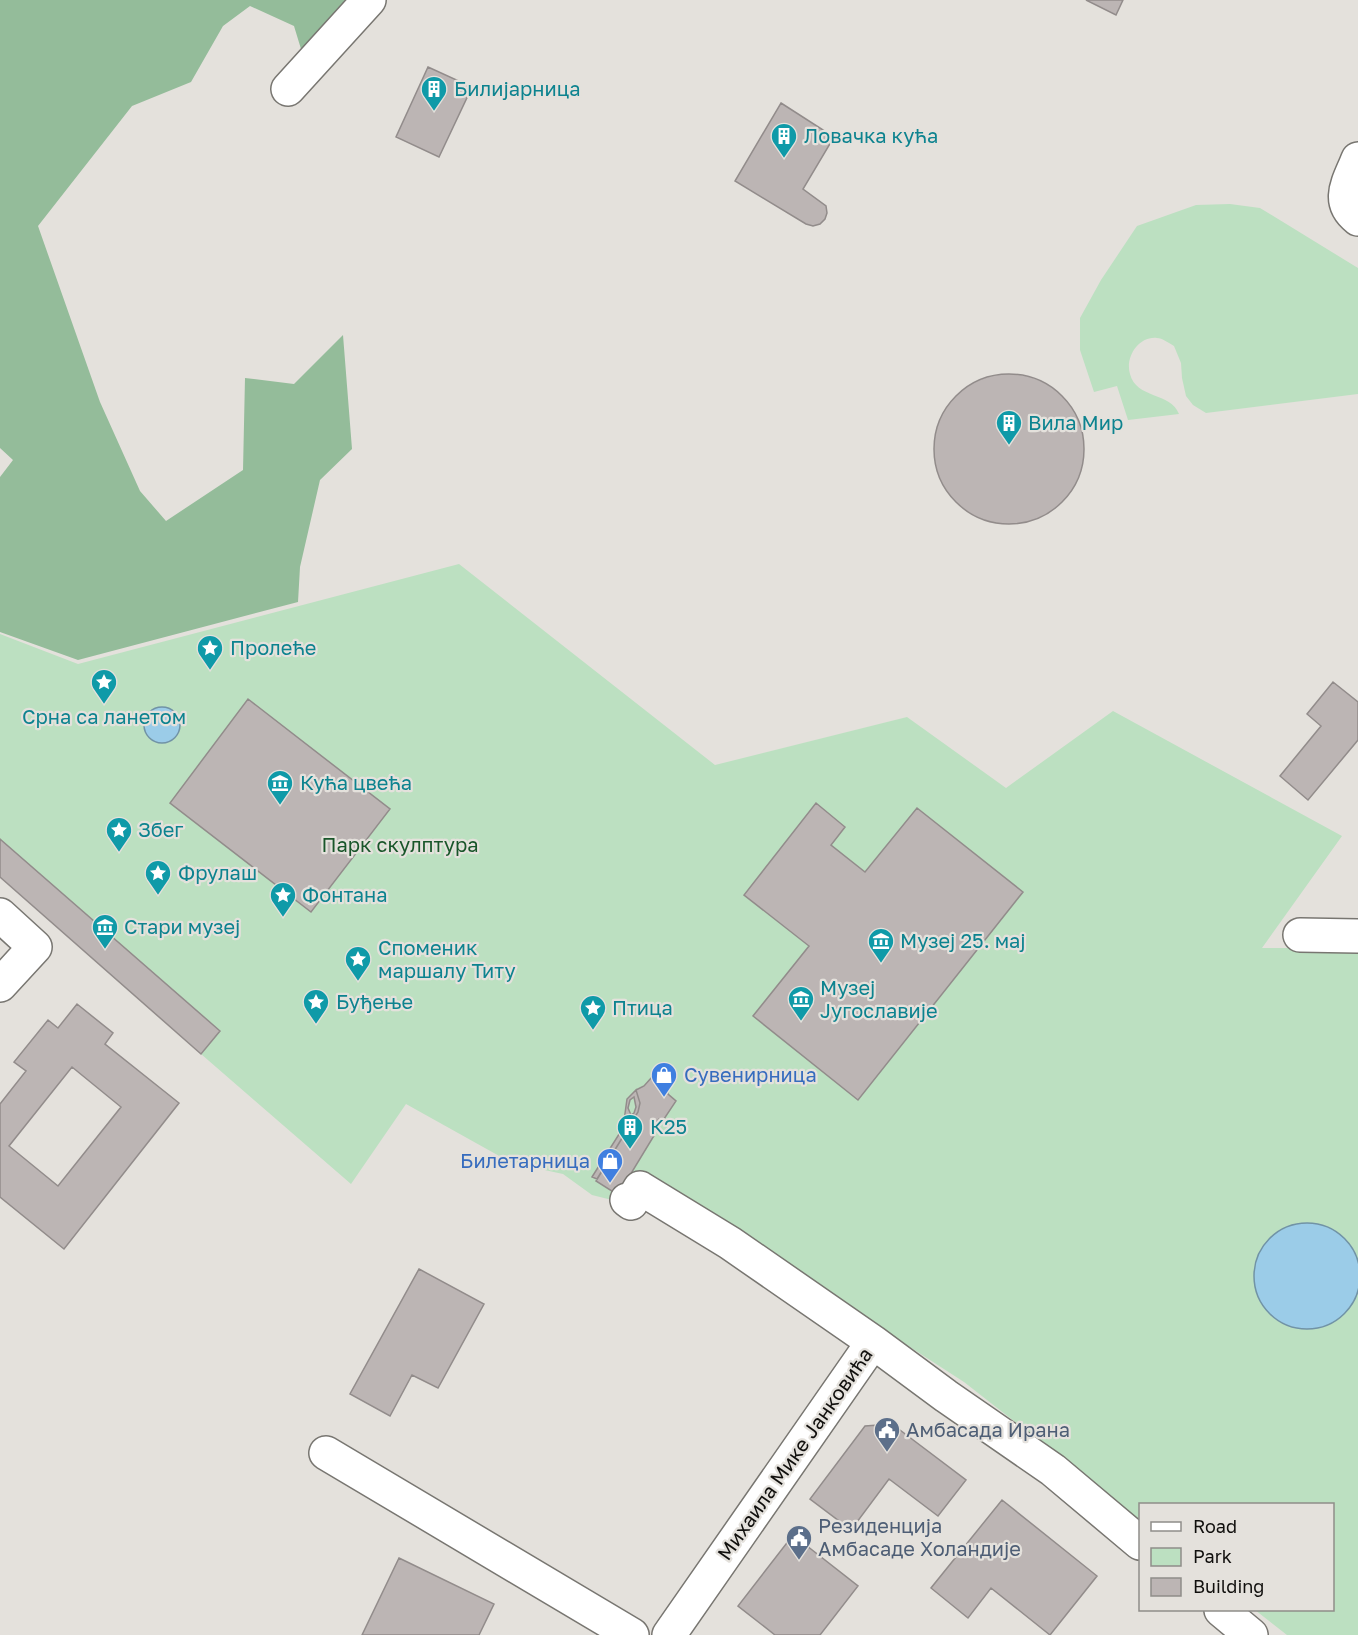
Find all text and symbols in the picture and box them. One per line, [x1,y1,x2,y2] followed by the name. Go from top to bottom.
[419,74,449,112] building icon: Билијарница
[454,76,581,100] place label: Билијарница
[769,121,799,159] building icon: Ловачка кућа
[804,123,938,147] place label: Ловачка кућа
[994,408,1024,446] building icon: Вила Мир
[1028,410,1123,434] place label: Вила Мир
[195,633,225,671] place icon: Пролеће
[230,635,316,659] place label: Пролеће
[89,667,119,705] place icon: Срна са ланетом
[22,704,186,728] place label: Срна са ланетом
[265,768,295,806] museum icon: Кућа цвећа
[300,770,412,794] place label: Кућа цвећа
[104,815,134,853] place icon: Збег
[138,817,184,841] place label: Збег
[321,832,479,856] park label: Парк скулптура
[143,858,173,896] place icon: Фрулаш
[178,860,257,884] place label: Фрулаш
[268,880,298,918] place icon: Фонтана
[302,882,388,906] place label: Фонтана
[90,912,120,950] museum icon: Стари музеј
[124,914,240,938] place label: Стари музеј
[866,926,896,964] museum icon: Музеј 25. мај
[900,928,1026,952] place label: Музеј 25. мај
[378,935,516,982] place label: Споменик маршалу Титу
[343,944,373,982] place icon: Споменик маршалу Титу
[820,975,938,1022] place label: Музеј Југославије
[786,984,816,1022] museum icon: Музеј Југославије
[301,987,331,1025] place icon: Буђење
[336,989,413,1013] place label: Буђење
[578,993,608,1031] place icon: Птица
[612,995,673,1019] place label: Птица
[649,1060,679,1098] shop icon: Сувенирница
[684,1062,817,1086] place label: Сувенирница
[615,1112,645,1150] building icon: К25
[650,1114,687,1138] place label: К25
[595,1146,625,1184] shop icon: Билетарница
[460,1148,590,1172] place label: Билетарница
[712,1343,877,1564] street label: Михаила Мике Јанковића
[872,1415,902,1453] public building icon: Амбасада Ирана
[906,1417,1070,1441] place label: Амбасада Ирана
[1139,1503,1334,1611] legend
[818,1513,1021,1560] place label: Резиденција Амбасаде Холандије
[1193,1515,1237,1537] text: Road
[784,1523,814,1561] public building icon: Резиденција Амбасаде Холандије
[1193,1545,1232,1567] text: Park
[1193,1575,1264,1597] text: Building

